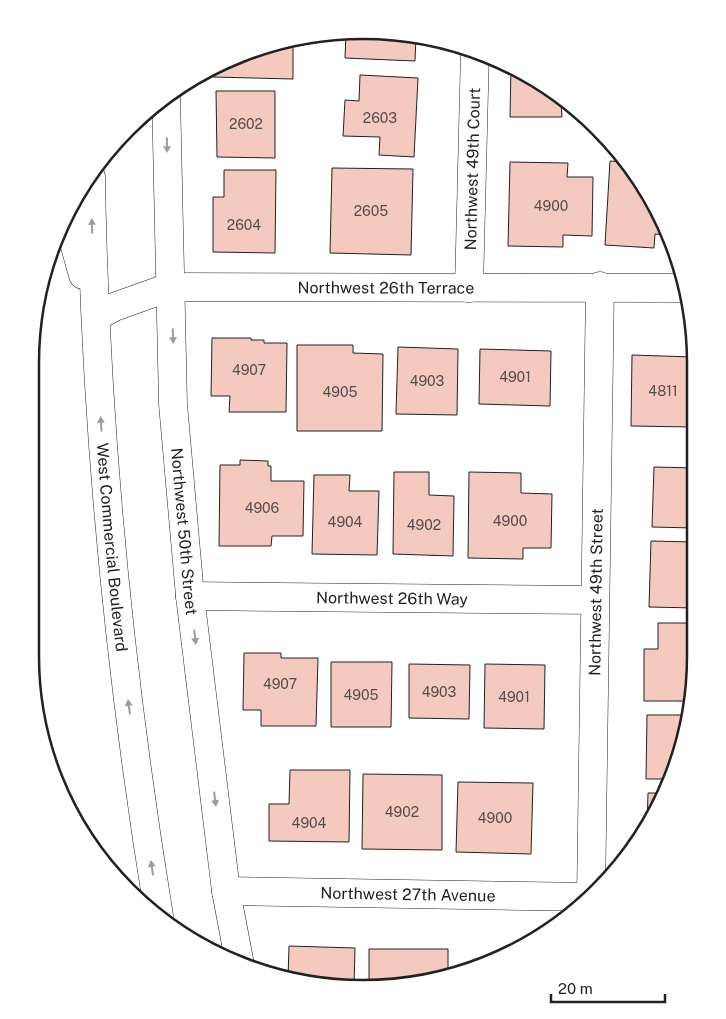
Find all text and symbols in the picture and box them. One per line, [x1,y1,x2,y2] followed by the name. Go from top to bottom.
[460,87,484,251] street label: Northwest 49th Court
[363,110,397,126] house number: 2603
[229,116,263,132] house number: 2602
[163,137,171,153] one-way arrow
[534,198,568,214] house number: 4900
[354,203,388,219] house number: 2605
[227,217,261,233] house number: 2604
[88,218,96,234] one-way arrow
[298,278,474,297] street label: Northwest 26th Terrace
[169,328,177,344] one-way arrow
[232,362,266,378] house number: 4907
[499,369,531,385] house number: 4901
[410,373,445,389] house number: 4903
[648,383,678,399] house number: 4811
[323,384,358,400] house number: 4905
[97,415,105,431] one-way arrow
[93,442,132,653] street label: West Commercial Boulevard
[167,447,202,616] street label: Northwest 50th Street
[245,500,280,516] house number: 4906
[585,508,606,676] street label: Northwest 49th Street
[493,513,527,529] house number: 4900
[328,514,363,530] house number: 4904
[407,517,441,533] house number: 4902
[316,588,468,608] street label: Northwest 26th Way
[191,630,199,646] one-way arrow
[263,676,297,692] house number: 4907
[422,684,457,700] house number: 4903
[344,687,379,703] house number: 4905
[498,689,530,705] house number: 4901
[125,699,133,715] one-way arrow
[211,791,219,807] one-way arrow
[385,804,419,820] house number: 4902
[478,810,512,826] house number: 4900
[292,815,327,831] house number: 4904
[147,860,155,876] one-way arrow
[320,883,496,905] street label: Northwest 27th Avenue
[551,972,665,1004] scale bar
[558,980,593,997] text: 20 m

